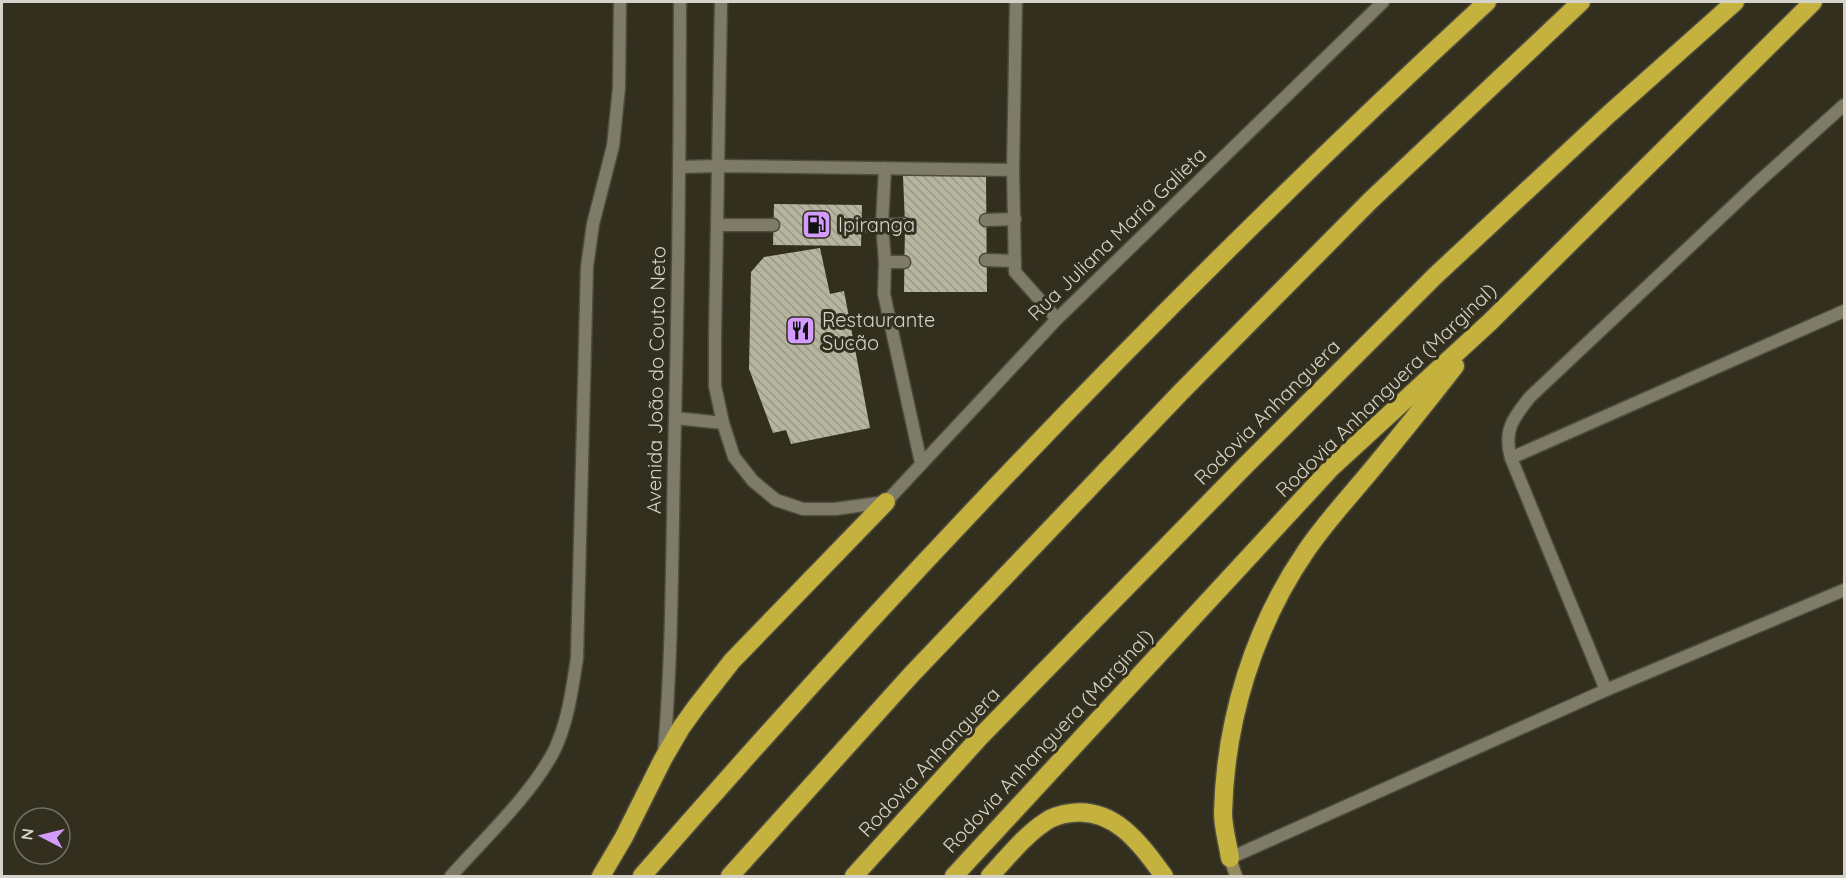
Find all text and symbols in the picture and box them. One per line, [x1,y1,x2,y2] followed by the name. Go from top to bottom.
[1022,142,1211,326] street label: Rua Juliana Maria Galieta
[801,209,833,241] fuel station icon: Ipiranga
[838,212,915,237] place label: Ipiranga
[641,246,670,514] street label: Avenida João do Couto Neto
[1270,277,1501,502] street label: Rodovia Anhanguera (Marginal)
[822,307,935,355] place label: Restaurante Sucão
[785,315,817,347] restaurant icon: Restaurante Sucão
[1188,333,1345,490] street label: Rodovia Anhanguera
[937,623,1158,858] street label: Rodovia Anhanguera (Marginal)
[853,681,1005,842] street label: Rodovia Anhanguera
[12,806,72,866] north arrow
[16,827,38,841] text: N

